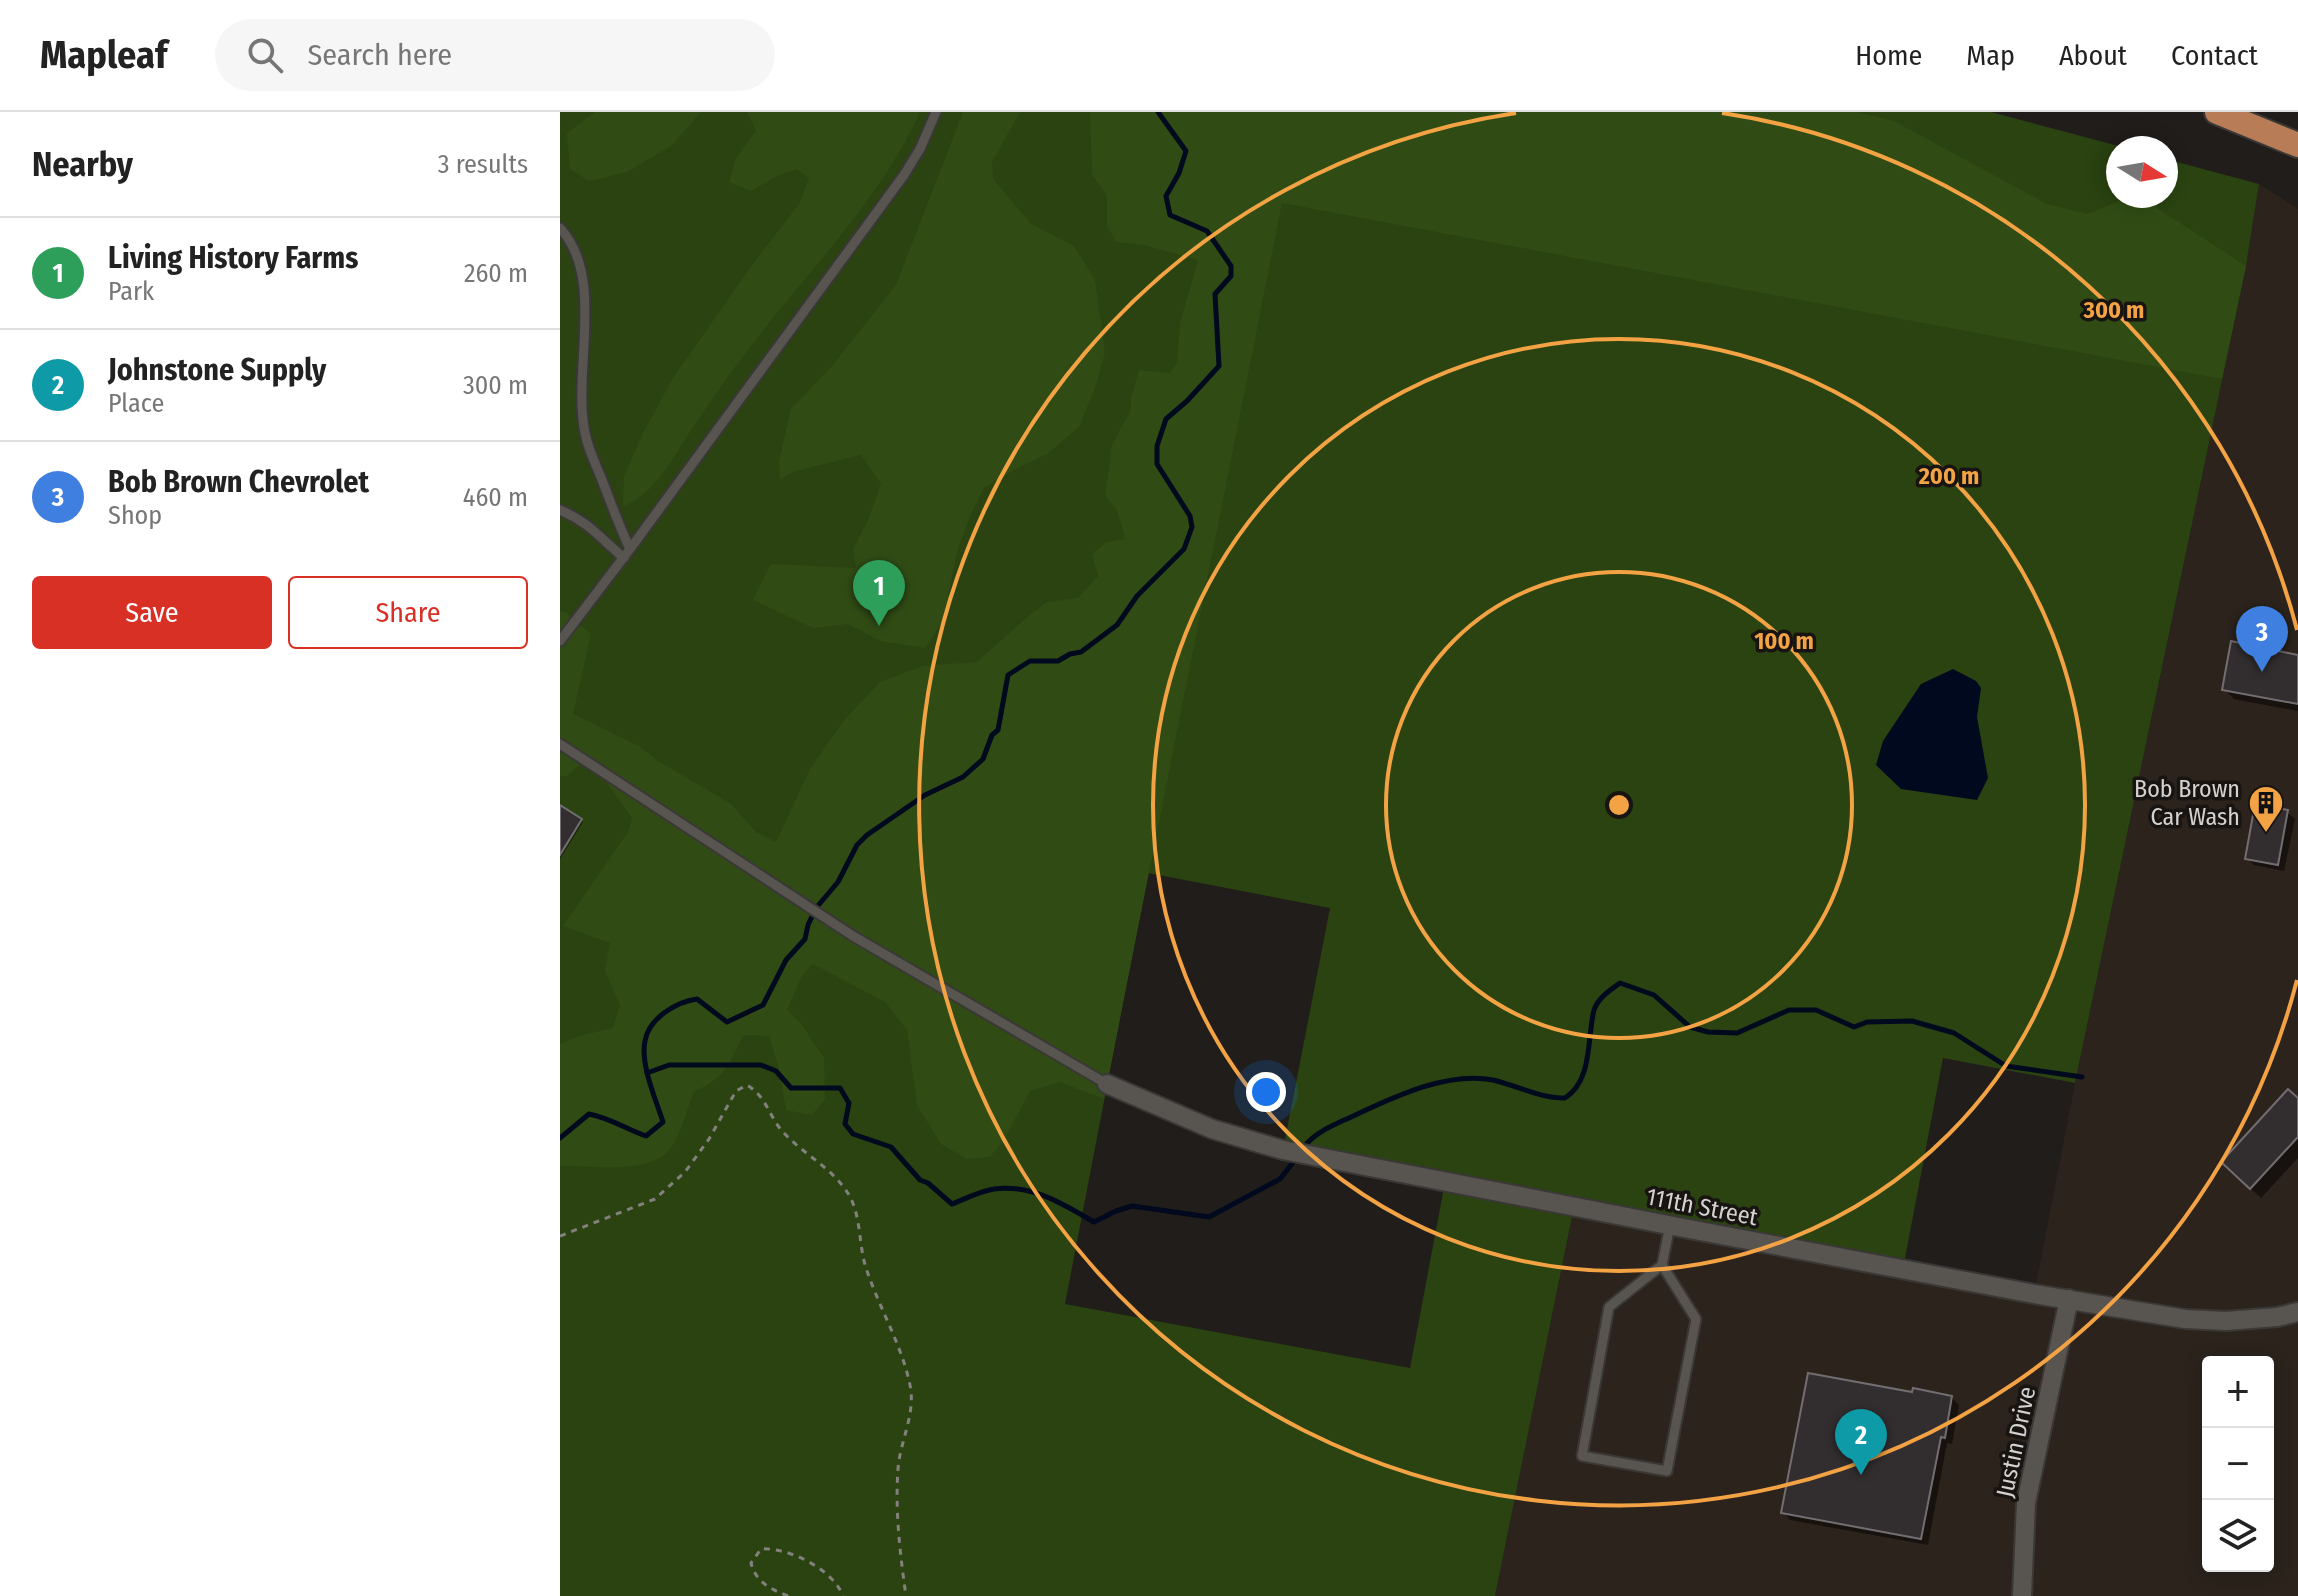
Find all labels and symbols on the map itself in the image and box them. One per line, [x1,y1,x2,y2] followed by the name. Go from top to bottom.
[2106,136,2178,208] north arrow
[2083,296,2144,324] text: 300 m
[1918,462,1979,490] text: 200 m
[853,560,905,626] pin: 1
[2236,606,2288,672] pin: 3
[1754,627,1814,655] text: 100 m
[2134,775,2240,831] place label: Bob Brown Car Wash
[2247,784,2285,834] building icon: Bob Brown Car Wash
[1605,791,1633,819] centre of rings
[1246,1072,1286,1112] your location
[1644,1183,1760,1232] street label: 111th Street
[1991,1384,2041,1500] street label: Justin Drive
[1835,1409,1887,1475] pin: 2

